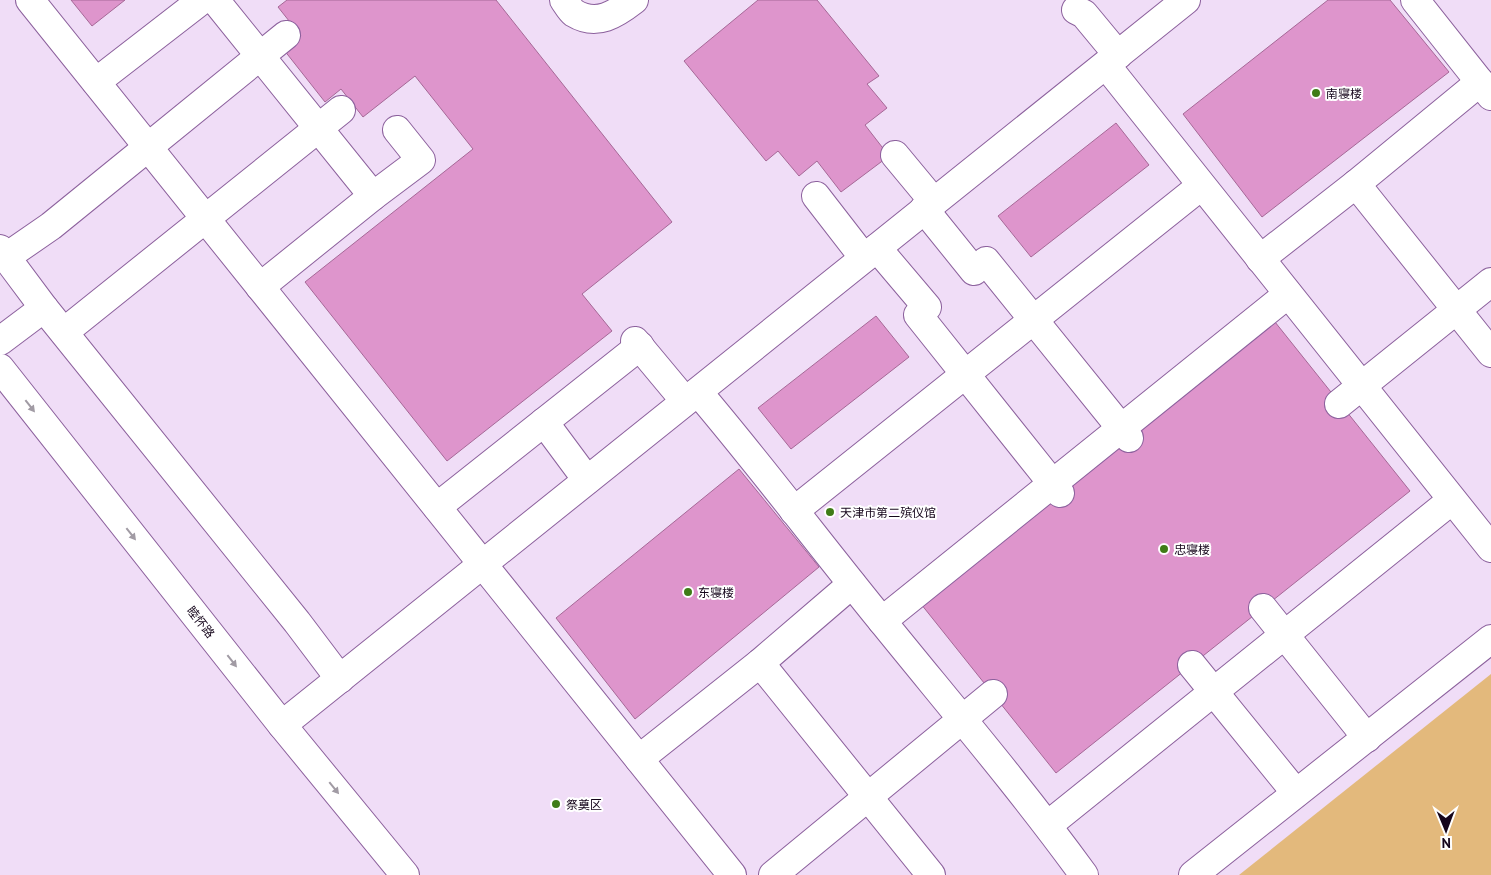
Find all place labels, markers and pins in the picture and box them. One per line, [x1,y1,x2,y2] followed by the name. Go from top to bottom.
[1326,86,1362,101] place label: 南寝楼
[1310,87,1322,99] marker: 南寝楼
[840,505,936,520] place label: 天津市第二殡仪馆
[824,506,836,518] marker: 天津市第二殡仪馆
[1174,542,1210,557] place label: 忠寝楼
[1158,543,1170,555] marker: 忠寝楼
[698,585,734,600] place label: 东寝楼
[682,586,694,598] marker: 东寝楼
[566,797,602,812] place label: 祭奠区
[550,798,562,810] marker: 祭奠区

